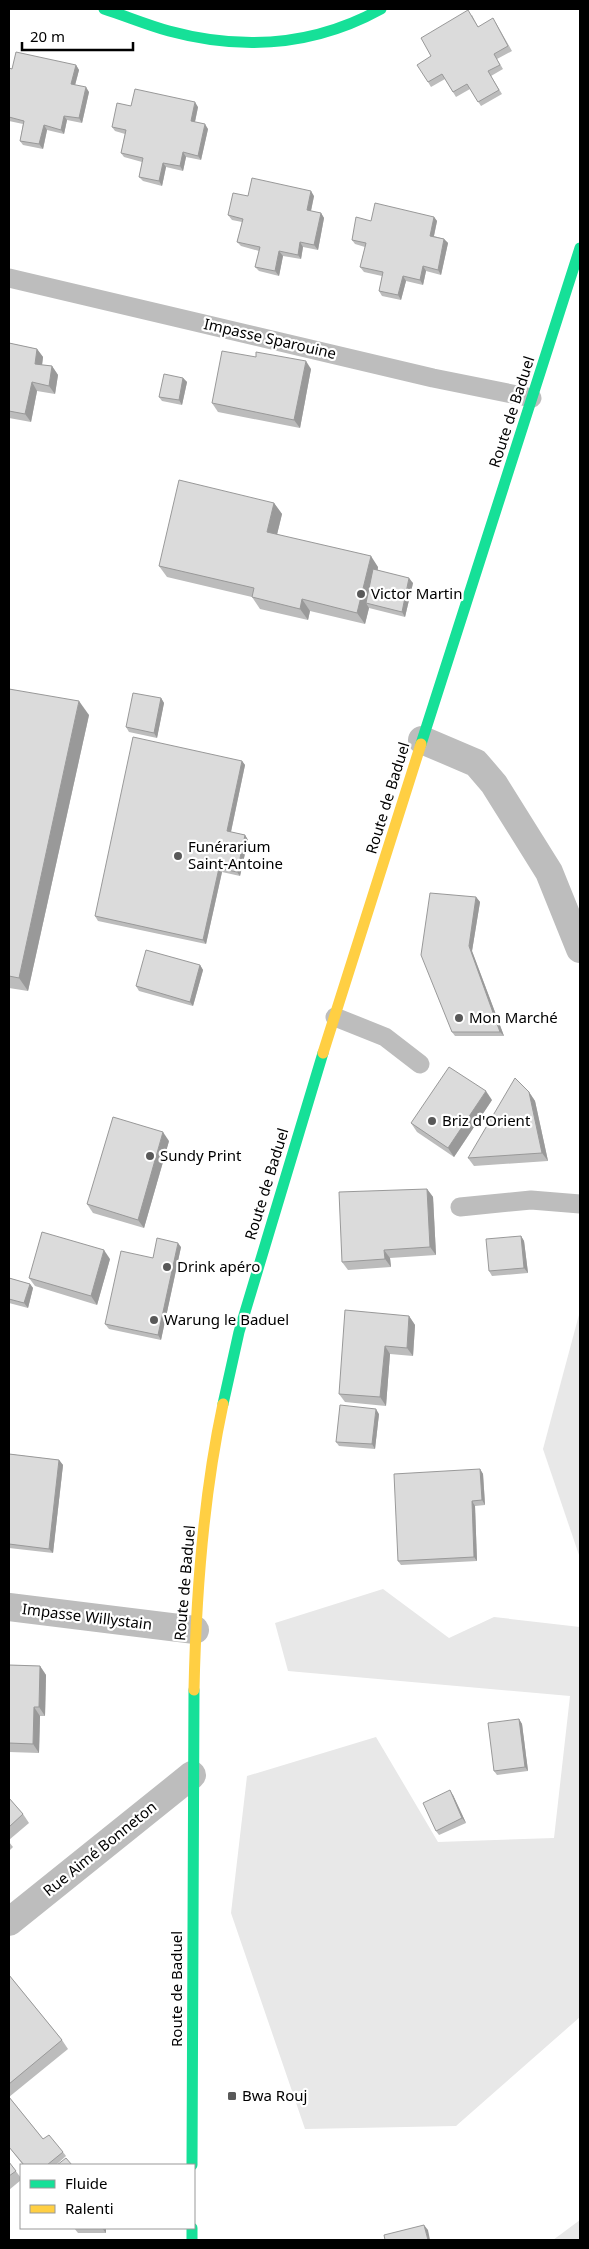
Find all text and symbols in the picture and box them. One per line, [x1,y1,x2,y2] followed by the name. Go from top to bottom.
[22,20,134,52] scale bar
[30,26,65,46] text: 20 m
[202,313,338,363] street label: Impasse Sparouine
[484,353,538,470] street label: Route de Baduel
[371,583,462,603] place label: Victor Martin
[355,588,367,600] marker: Victor Martin
[361,739,414,856] street label: Route de Baduel
[188,836,283,873] place label: Funérarium Saint-Antoine
[172,850,184,862] marker: Funérarium Saint-Antoine
[469,1007,558,1027] place label: Mon Marché
[453,1012,465,1024] marker: Mon Marché
[442,1110,531,1130] place label: Briz d'Orient
[426,1115,438,1127] marker: Briz d'Orient
[240,1125,293,1242] street label: Route de Baduel
[160,1145,242,1165] place label: Sundy Print
[144,1150,156,1162] marker: Sundy Print
[177,1256,260,1276] place label: Drink apéro
[161,1261,173,1273] marker: Drink apéro
[164,1309,289,1329] place label: Warung le Baduel
[148,1314,160,1326] marker: Warung le Baduel
[169,1524,199,1642] street label: Route de Baduel
[21,1598,153,1634] street label: Impasse Willystain
[39,1796,160,1900] street label: Rue Aimé Bonneton
[166,1931,186,2047] street label: Route de Baduel
[242,2085,307,2105] place label: Bwa Rouj
[226,2090,238,2102] marker: Bwa Rouj
[20,2164,195,2229] legend
[65,2173,107,2193] text: Fluide
[65,2198,114,2218] text: Ralenti

